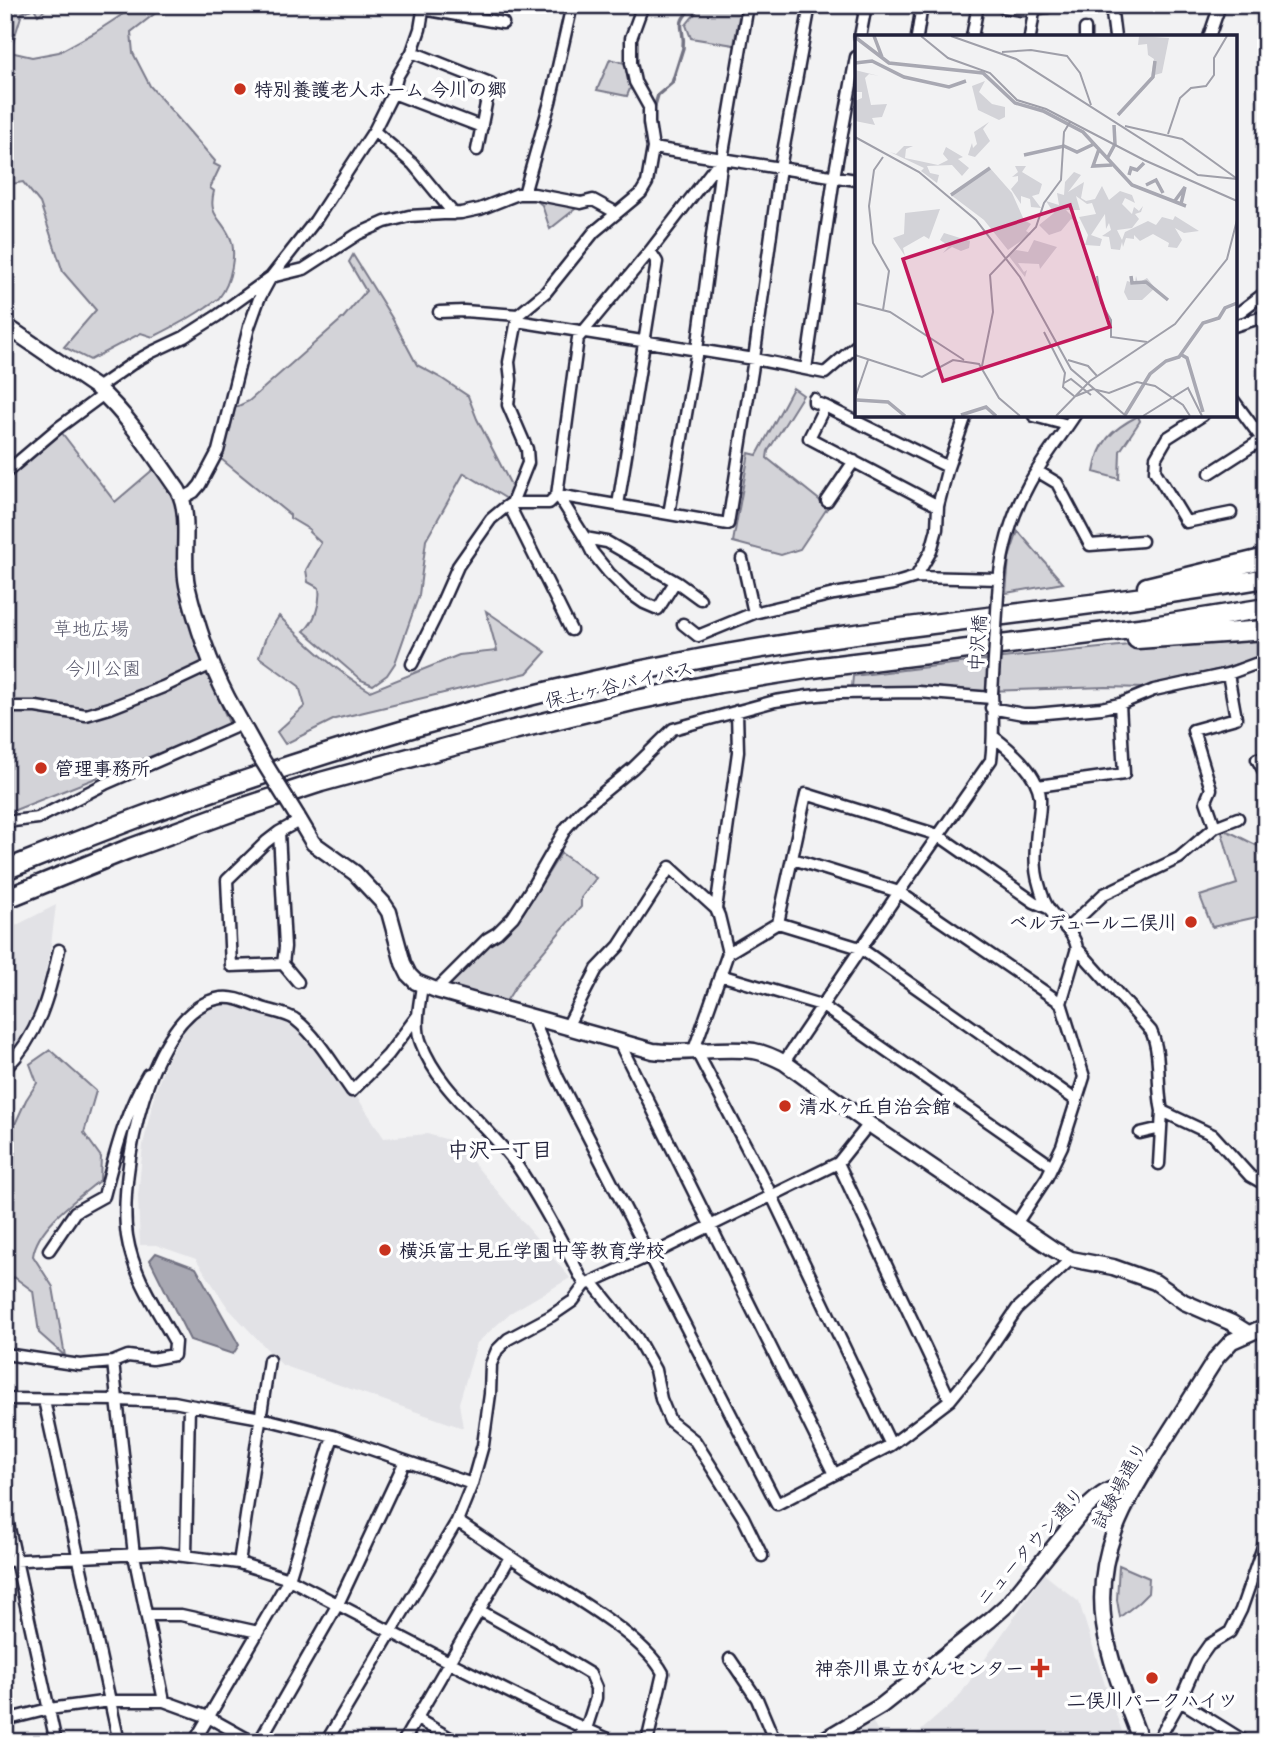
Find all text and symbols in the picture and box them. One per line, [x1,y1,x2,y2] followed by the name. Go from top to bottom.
[855,35,1236,416] inset map
[254,74,506,102] place label: 特別養護老人ホーム 今川の郷
[232,81,248,97] marker: 特別養護老人ホーム 今川の郷
[53,613,129,641] park label: 草地広場
[960,614,992,672] street label: 中沢橋
[542,652,696,714] street label: 保土ヶ谷バイパス
[65,653,141,681] park label: 今川公園
[55,753,150,781] place label: 管理事務所
[33,760,49,776] marker: 管理事務所
[1009,907,1177,935] place label: ベルデュール二俣川
[1183,914,1199,930] marker: ベルデュール二俣川
[799,1091,951,1119] place label: 清水ヶ丘自治会館
[777,1098,793,1114] marker: 清水ヶ丘自治会館
[448,1132,553,1164] district label: 中沢一丁目
[399,1235,665,1263] place label: 横浜富士見丘学園中等教育学校
[377,1242,393,1258] marker: 横浜富士見丘学園中等教育学校
[1083,1436,1153,1533] street label: 試験場通り
[968,1480,1090,1611] street label: ニュータウン通り
[815,1653,1024,1681] place label: 神奈川県立がんセンター
[1030,1658,1050,1678] marker: 神奈川県立がんセンター
[1144,1670,1160,1686] marker: 二俣川パークハイツ
[1067,1685,1237,1713] place label: 二俣川パークハイツ

